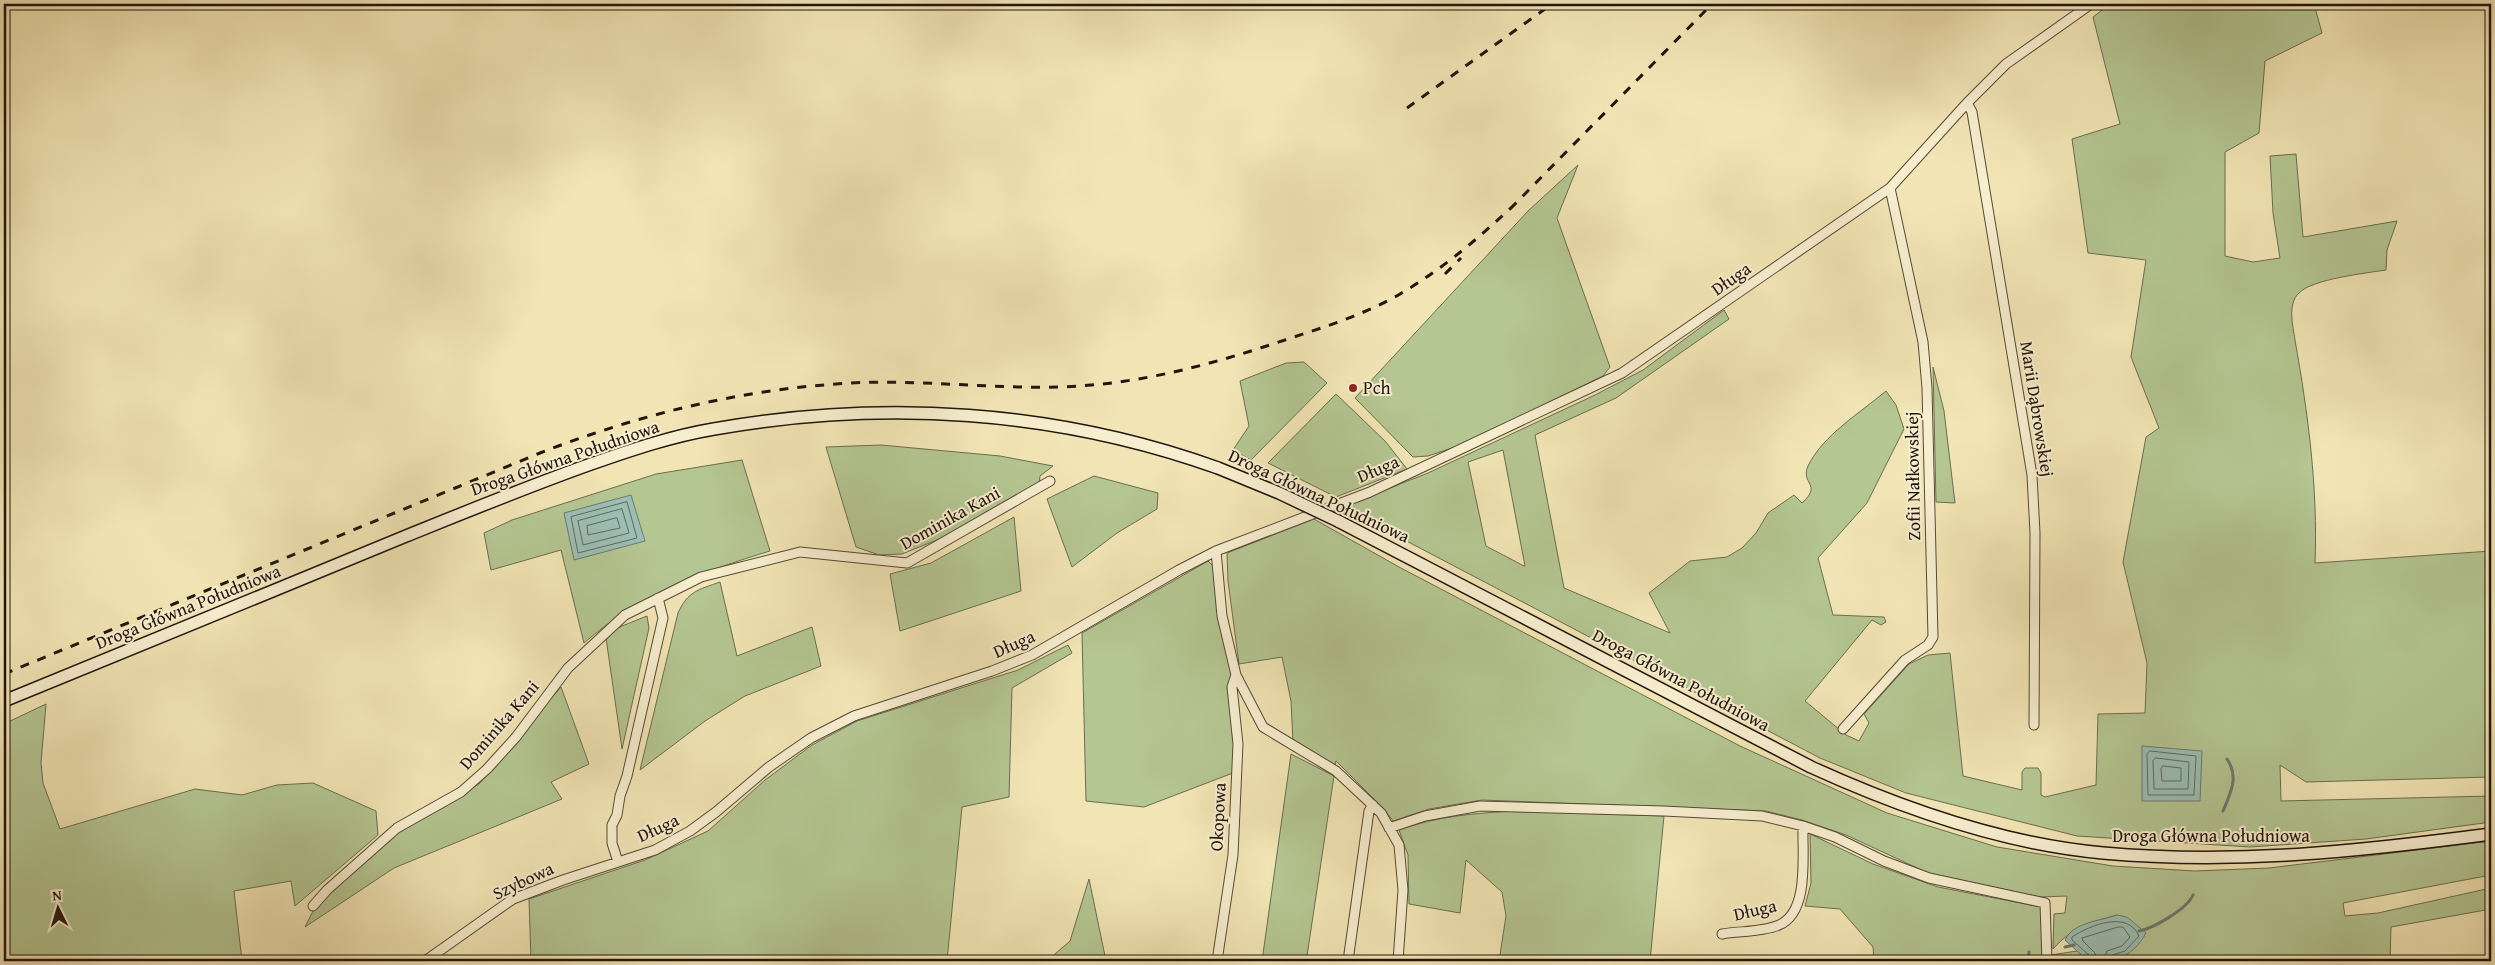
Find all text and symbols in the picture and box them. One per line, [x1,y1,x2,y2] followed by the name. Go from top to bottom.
[1705,255,1757,302] street label: Długa
[2013,339,2062,479] street label: Marii Dąbrowskiej
[1363,374,1391,401] place label: Pch
[1347,382,1359,394] marker: Pch
[1898,411,1927,541] street label: Zofii Nałkowskiej
[467,412,663,502] street label: Droga Główna Południowa
[1224,442,1415,550] street label: Droga Główna Południowa
[1353,447,1404,489] street label: Długa
[895,479,1005,556] street label: Dominika Kani
[91,557,285,656] street label: Droga Główna Południowa
[1588,621,1775,738] street label: Droga Główna Południowa
[988,622,1040,665] street label: Długa
[452,674,545,775] street label: Dominika Kani
[1202,782,1233,852] street label: Okopowa
[632,806,684,849] street label: Długa
[2112,822,2310,849] street label: Droga Główna Południowa
[488,854,558,906] street label: Szybowa
[32,882,82,932] north arrow
[51,885,63,905] text: N
[1731,891,1780,928] street label: Długa

